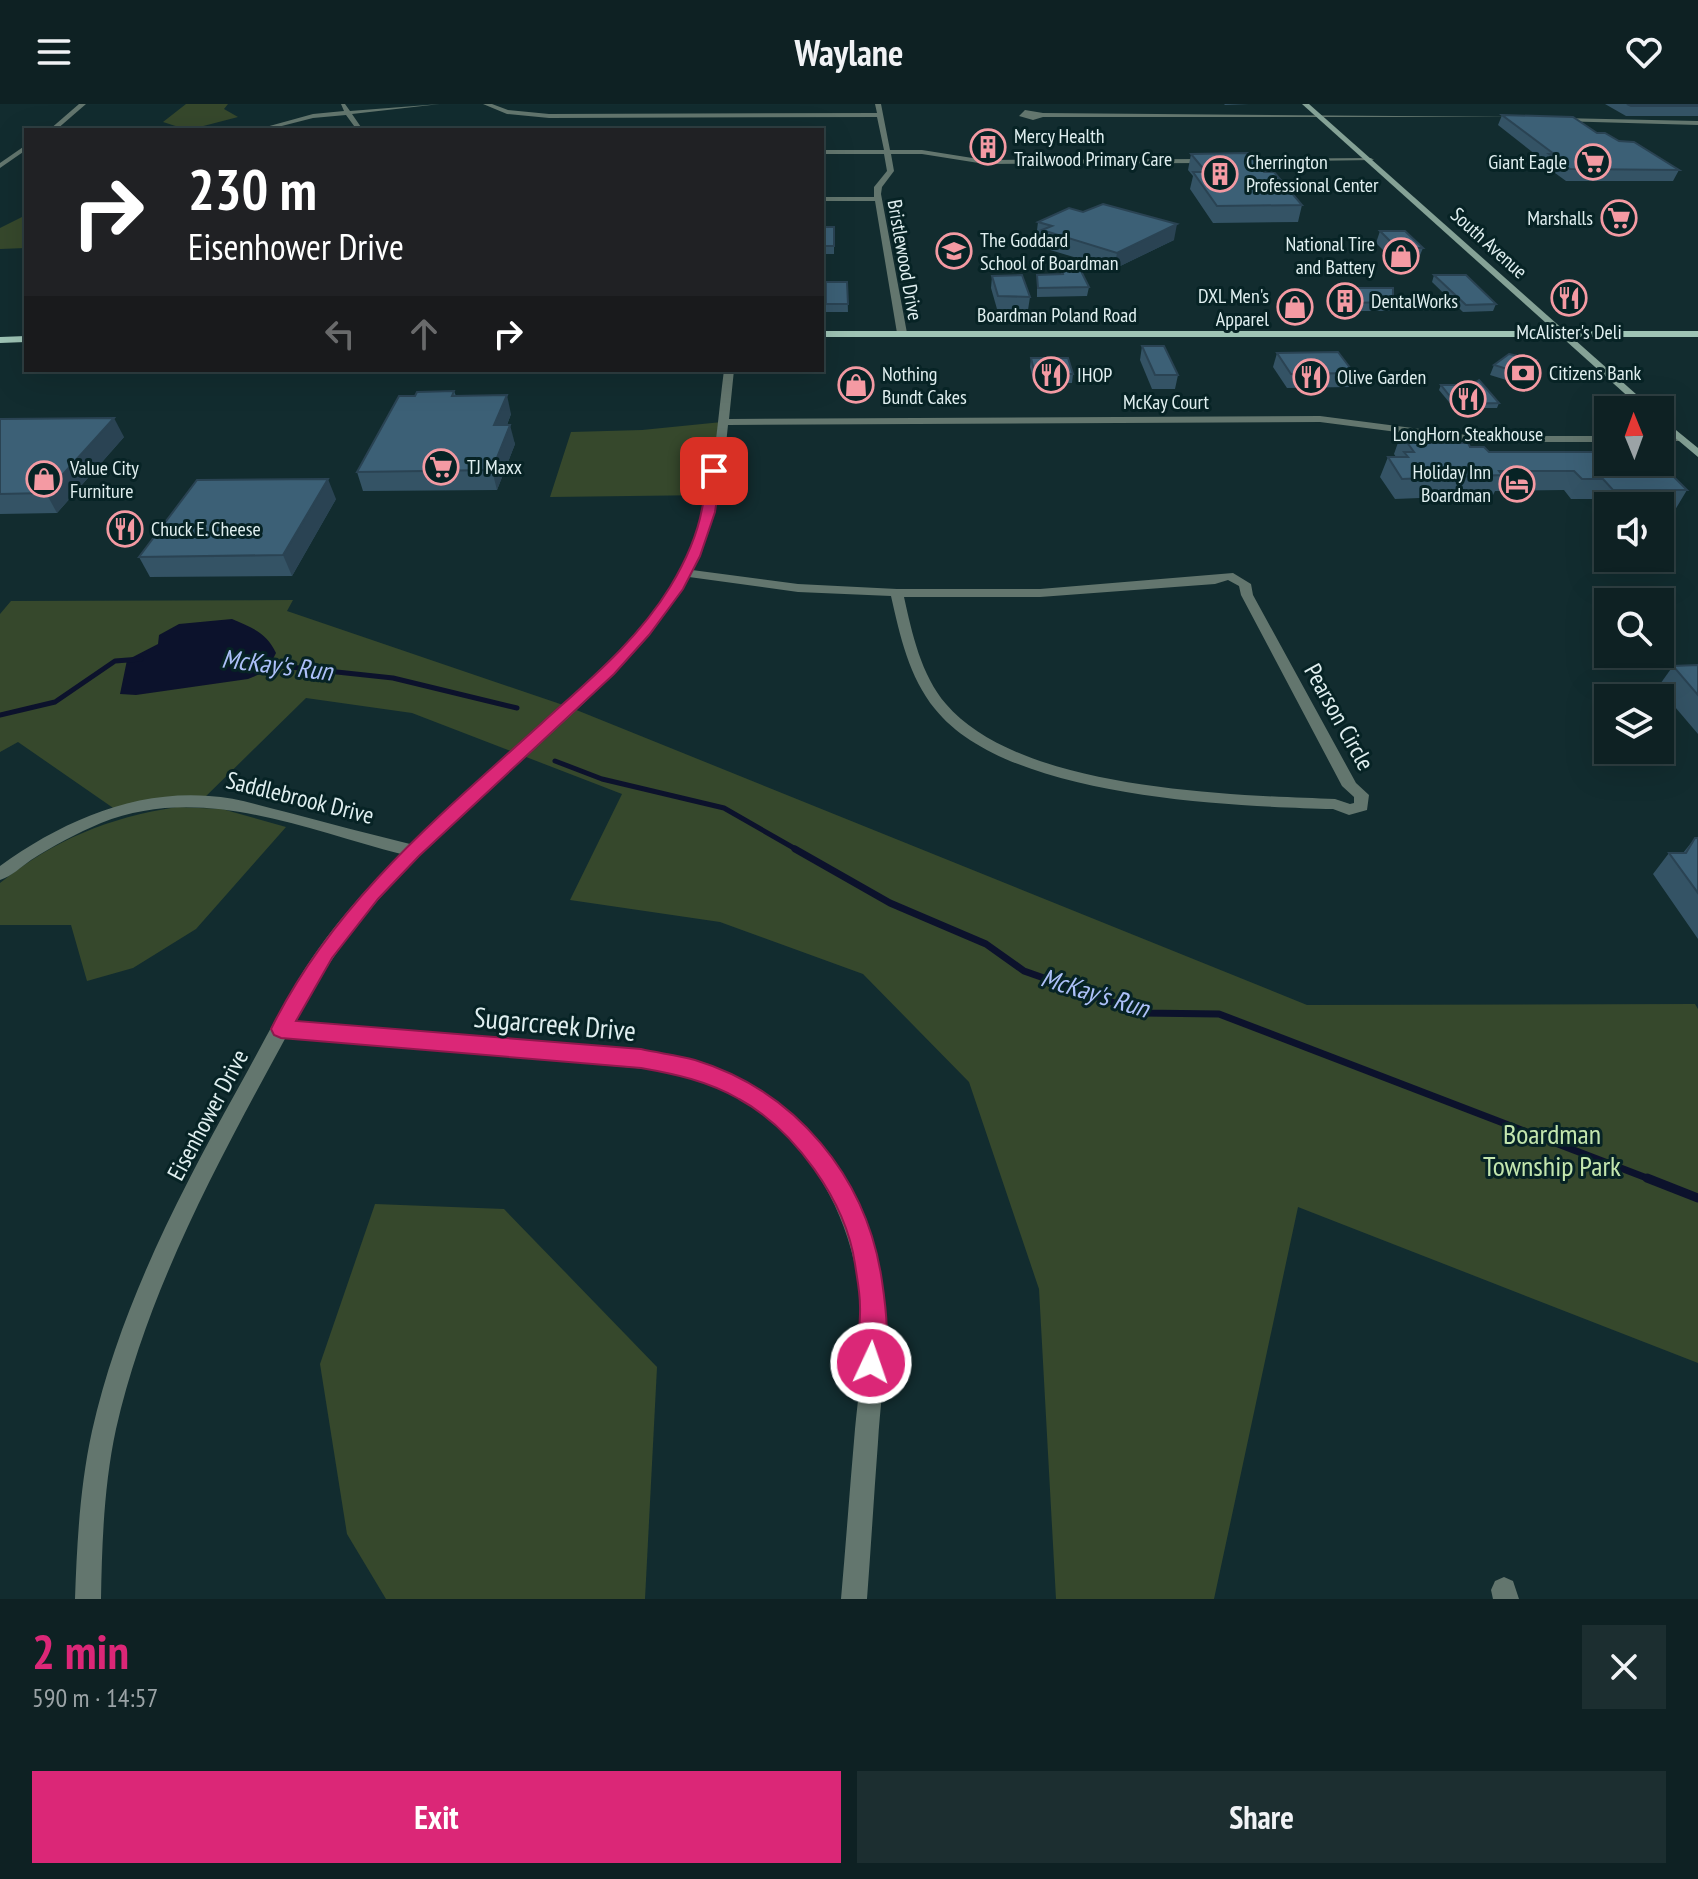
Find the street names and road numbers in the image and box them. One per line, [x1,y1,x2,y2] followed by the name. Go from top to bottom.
[882,197,928,323] street label: Bristlewood Drive
[1445,202,1533,284] street label: South Avenue
[977,302,1137,328] street label: Boardman Poland Road
[1123,389,1209,415] street label: McKay Court
[1297,658,1381,776] street label: Pearson Circle
[223,764,377,831] street label: Saddlebrook Drive
[472,998,638,1049] street label: Sugarcreek Drive
[160,1044,255,1186] street label: Eisenhower Drive

